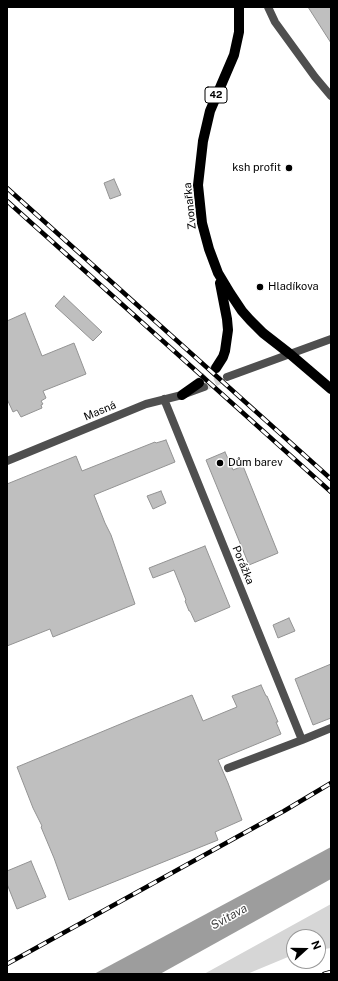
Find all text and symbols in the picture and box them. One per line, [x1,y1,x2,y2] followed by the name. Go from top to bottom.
[205,87,227,103] road number: 42
[232,161,281,175] place label: ksh profit
[284,163,294,173] marker: ksh profit
[181,182,199,230] street label: Zvonařka
[268,280,319,294] place label: Hladíkova
[255,282,265,292] marker: Hladíkova
[82,398,118,424] street label: Masná
[228,456,283,470] place label: Dům barev
[215,458,225,468] marker: Dům barev
[229,544,257,586] street label: Porážka
[208,901,250,933] water label: Svitava
[286,929,326,969] north arrow
[309,939,323,951] text: N

